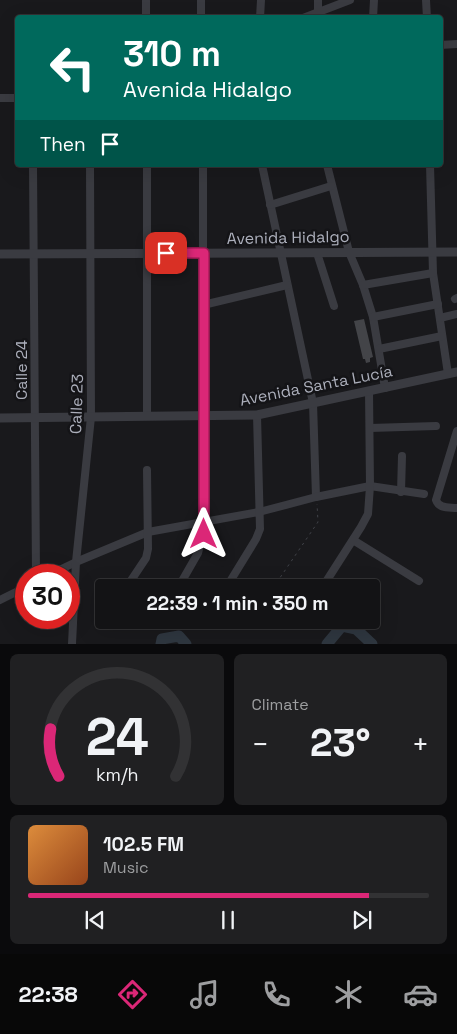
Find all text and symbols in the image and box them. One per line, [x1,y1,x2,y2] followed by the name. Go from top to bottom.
[123,32,221,76] text: 310 m
[40,35,105,100] icon: left
[123,75,292,103] text: Avenida Hidalgo
[96,130,124,158] icon: arrive
[40,132,86,157] text: Then
[226,226,350,249] street label: Avenida Hidalgo
[145,232,187,274] pin
[152,239,180,267] icon: arrive
[11,340,32,400] street label: Calle 24
[238,360,394,411] street label: Avenida Santa Lucía
[65,374,88,434] street label: Calle 23
[177,507,229,559] position arrow
[15,564,80,629] speed limit sign: 30
[147,591,328,616] text: 22:39 · 1 min · 350 m
[252,694,309,715] text: Climate
[85,704,148,770] text: 24
[310,719,371,767] text: 23°
[252,726,269,762] text: −
[412,726,429,762] text: +
[95,763,138,786] text: km/h
[103,832,184,857] text: 102.5 FM
[103,857,149,878] text: Music
[81,906,109,934] icon: previous
[214,906,242,934] icon: pause
[348,906,376,934] icon: next
[115,977,150,1012] icon: directions
[187,977,222,1012] icon: music
[259,977,294,1012] icon: phone
[331,977,366,1012] icon: climate
[403,977,438,1012] icon: car
[19,980,78,1008] text: 22:38

